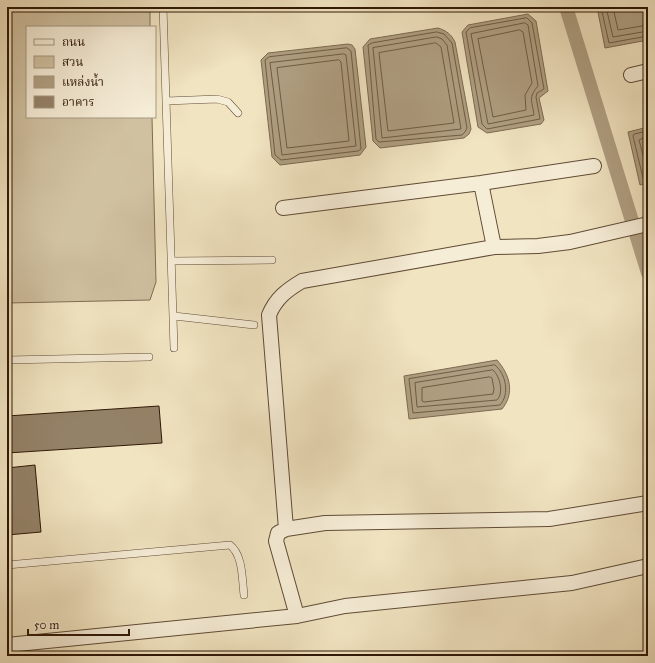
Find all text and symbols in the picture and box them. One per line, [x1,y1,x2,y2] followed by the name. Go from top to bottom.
[26,26,156,118] legend
[62,35,85,49] text: ถนน
[62,55,84,69] text: สวน
[62,73,104,89] text: แหล่งน้ำ
[62,95,94,109] text: อาคาร
[28,611,129,637] scale bar
[34,618,59,632] text: 50 m

